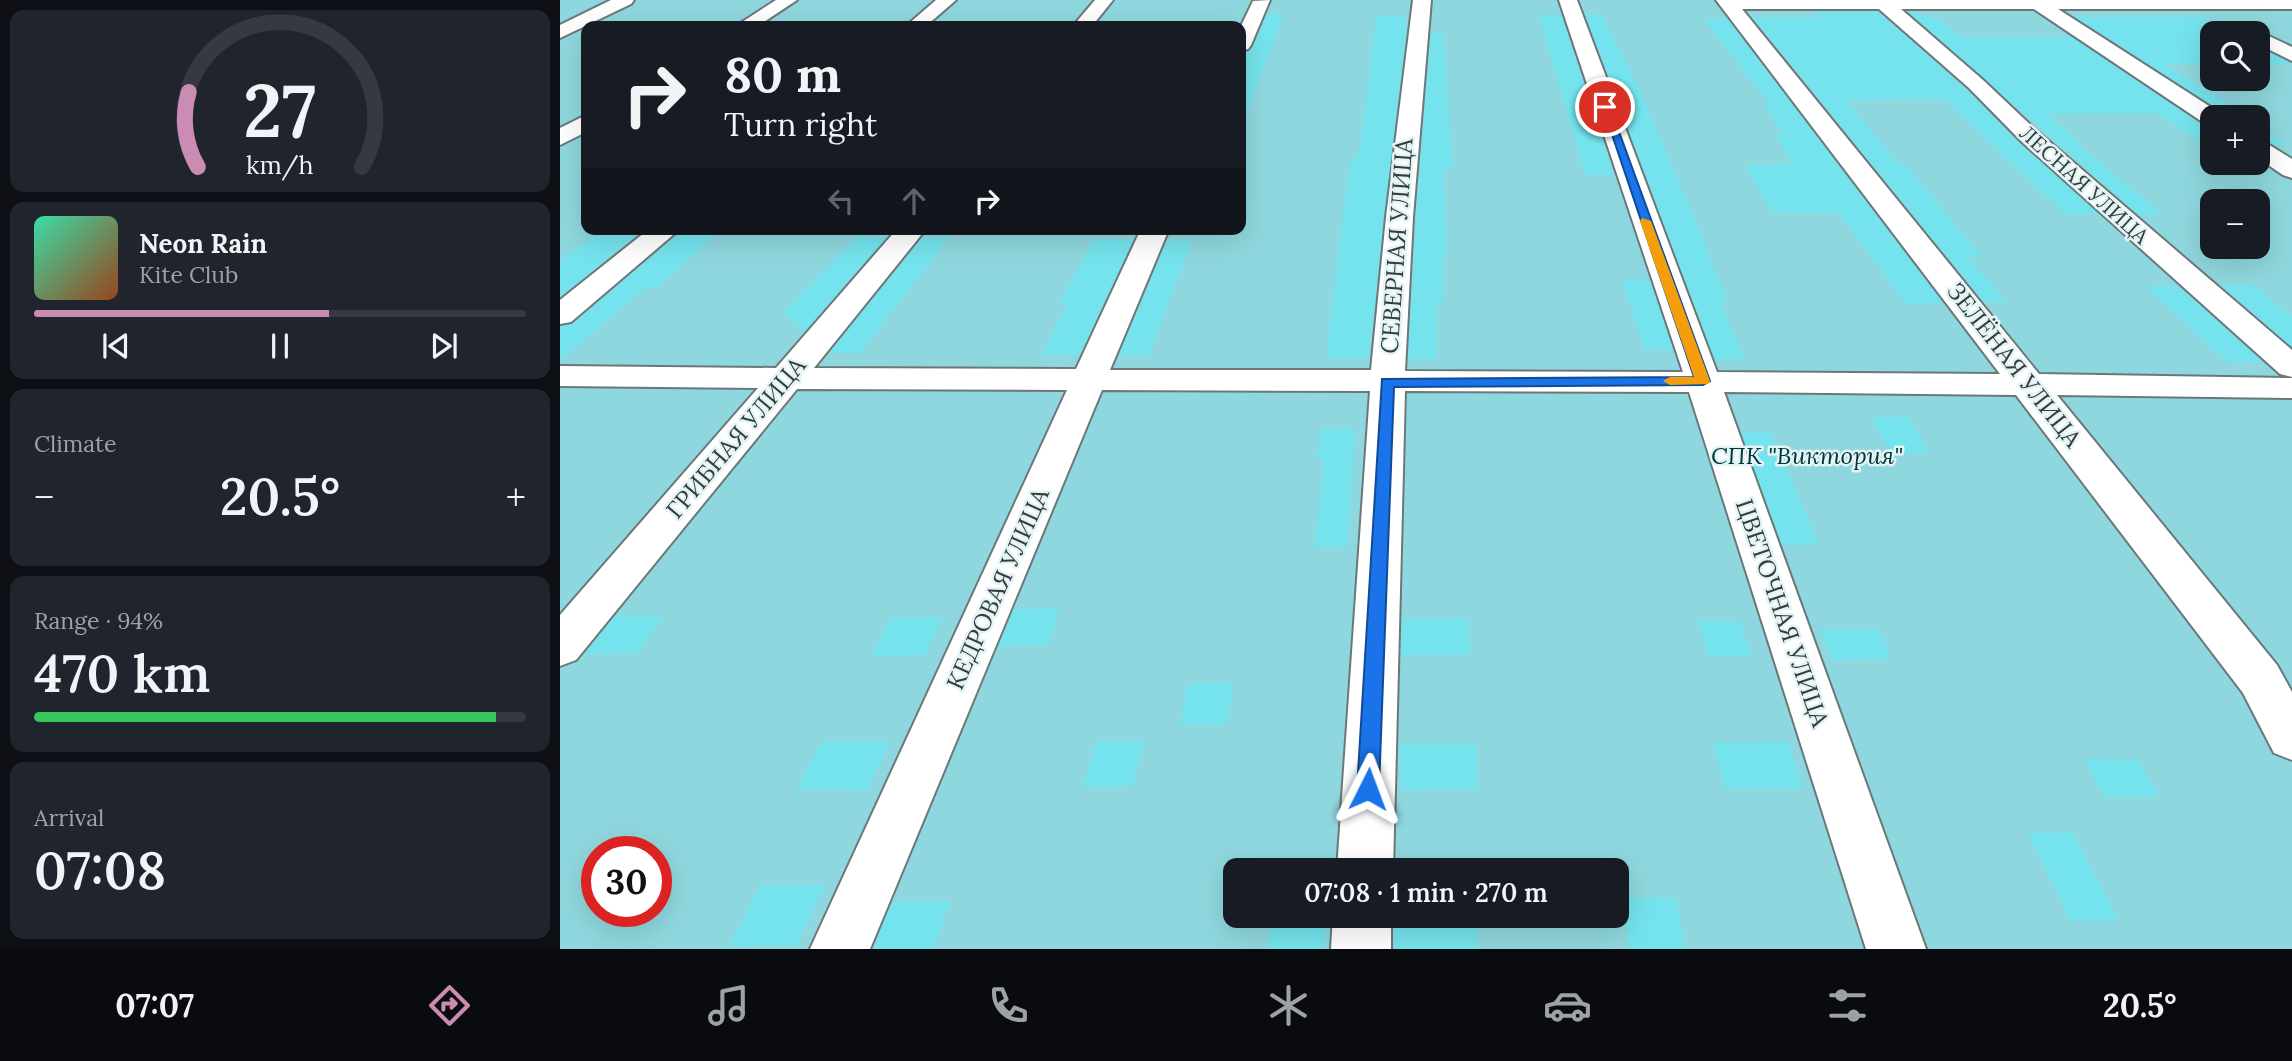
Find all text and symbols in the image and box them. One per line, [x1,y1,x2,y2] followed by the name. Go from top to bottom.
[2200,21,2270,259] map controls
[2200,21,2270,91] button: search
[724,43,841,105] text: 80 m
[609,49,700,140] icon: right
[244,64,316,157] text: 27
[1575,77,1635,137] pin
[1586,88,1624,126] icon: arrive
[724,104,877,145] text: Turn right
[2200,105,2270,175] button: +
[2014,120,2155,250] street label: ЛЕСНАЯ УЛИЦА
[1374,136,1420,355] street label: СЕВЕРНАЯ УЛИЦА
[246,149,314,181] text: km/h
[822,182,860,220] icon: left
[895,182,933,220] icon: ahead
[968,182,1006,220] icon: right
[2200,189,2270,259] button: −
[139,227,267,260] text: Neon Rain
[139,260,238,289] text: Kite Club
[1940,276,2089,454] street label: ЗЕЛЁНАЯ УЛИЦА
[97,327,135,365] icon: previous
[261,327,299,365] icon: pause
[425,327,463,365] icon: next
[659,350,813,525] street label: ГРИБНАЯ УЛИЦА
[34,429,116,458] text: Climate
[1711,440,1903,471] park label: СПК "Виктория"
[220,463,340,529] text: 20.5°
[34,473,54,521] text: −
[506,473,526,521] text: +
[939,482,1056,694] street label: КЕДРОВАЯ УЛИЦА
[1729,495,1836,732] street label: ЦВЕТОЧНАЯ УЛИЦА
[34,606,163,635] text: Range · 94%
[34,640,210,706] text: 470 km
[1331,752,1405,826] position arrow
[34,803,104,832] text: Arrival
[581,836,672,927] speed limit sign: 30
[34,837,166,903] text: 07:08
[1304,876,1548,909] text: 07:08 · 1 min · 270 m
[425,981,474,1030] icon: directions
[704,981,753,1030] icon: music
[984,981,1033,1030] icon: phone
[1264,981,1313,1030] icon: climate
[1543,981,1592,1030] icon: car
[1823,981,1872,1030] icon: filters
[115,985,194,1026] text: 07:07
[2103,985,2177,1026] text: 20.5°

